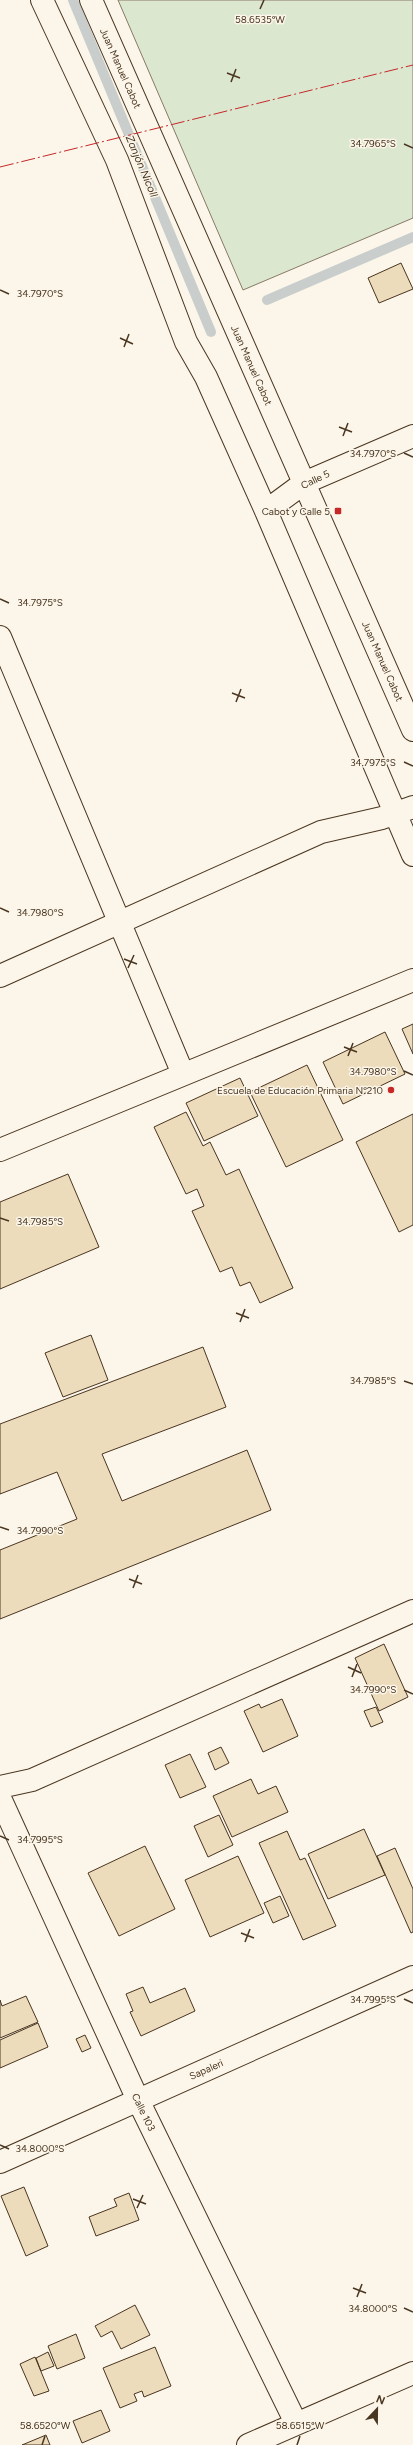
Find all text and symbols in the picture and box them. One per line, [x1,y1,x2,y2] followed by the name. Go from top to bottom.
[235,13,285,26] text: 58.6535°W
[97,26,144,111] street label: Juan Manuel Cabot
[123,133,161,200] water label: Zanjón Nicoll
[350,137,396,150] text: 34.7965°S
[17,287,63,300] text: 34.7970°S
[228,323,275,408] street label: Juan Manuel Cabot
[350,447,396,460] text: 34.7970°S
[299,467,332,492] street label: Calle 5
[262,505,330,518] place label: Cabot y Calle 5
[333,506,343,516] marker: Cabot y Calle 5
[17,596,63,609] text: 34.7975°S
[359,619,406,704] street label: Juan Manuel Cabot
[350,756,396,769] text: 34.7975°S
[16,906,64,919] text: 34.7980°S
[349,1065,397,1078] text: 34.7980°S
[217,1084,383,1097] place label: Escuela de Educación Primaria Nº210
[386,1085,396,1095] marker: Escuela de Educación Primaria Nº210
[17,1215,63,1228] text: 34.7985°S
[350,1374,396,1387] text: 34.7985°S
[17,1524,63,1537] text: 34.7990°S
[350,1683,396,1696] text: 34.7990°S
[17,1833,63,1846] text: 34.7995°S
[350,1993,396,2006] text: 34.7995°S
[187,2056,225,2083] street label: Sapaleri
[129,2091,158,2133] street label: Calle 103
[16,2142,64,2155] text: 34.8000°S
[349,2302,397,2315] text: 34.8000°S
[357,2389,397,2429] north arrow
[374,2393,387,2408] text: N
[20,2419,71,2432] text: 58.6520°W
[276,2419,325,2432] text: 58.6515°W

